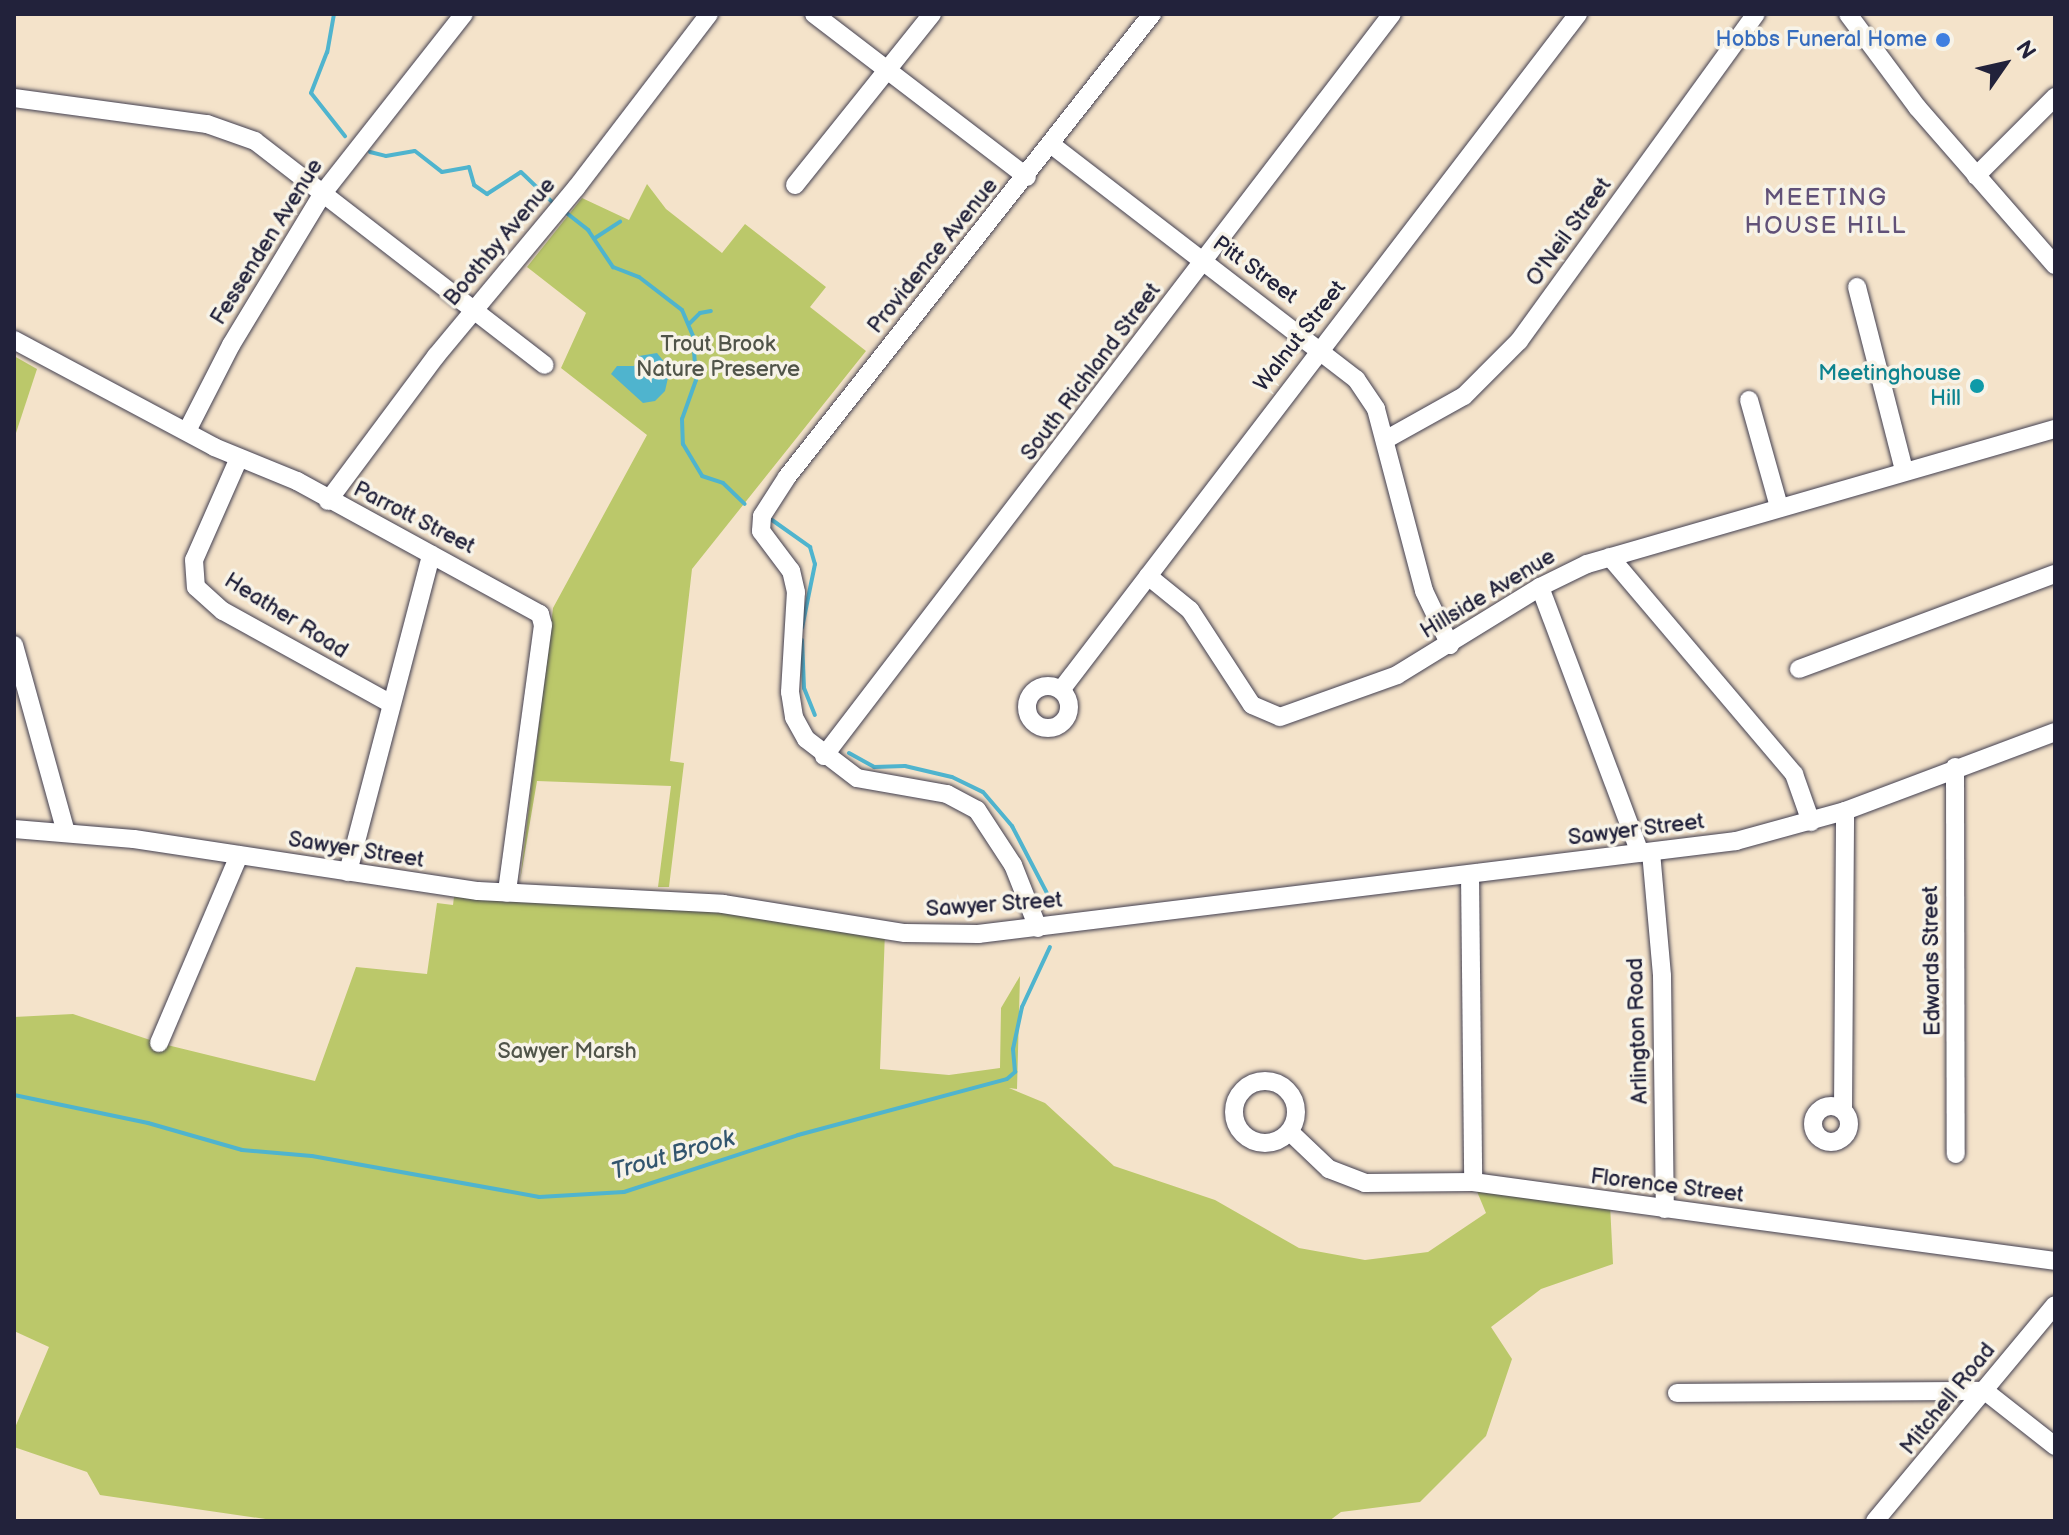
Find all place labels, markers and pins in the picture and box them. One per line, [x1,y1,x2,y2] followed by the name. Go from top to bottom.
[1716,27,1927,53] place label: Hobbs Funeral Home
[1934,31,1952,49] marker: Hobbs Funeral Home
[1818,360,1961,412] place label: Meetinghouse Hill
[1968,377,1986,395] marker: Meetinghouse Hill

